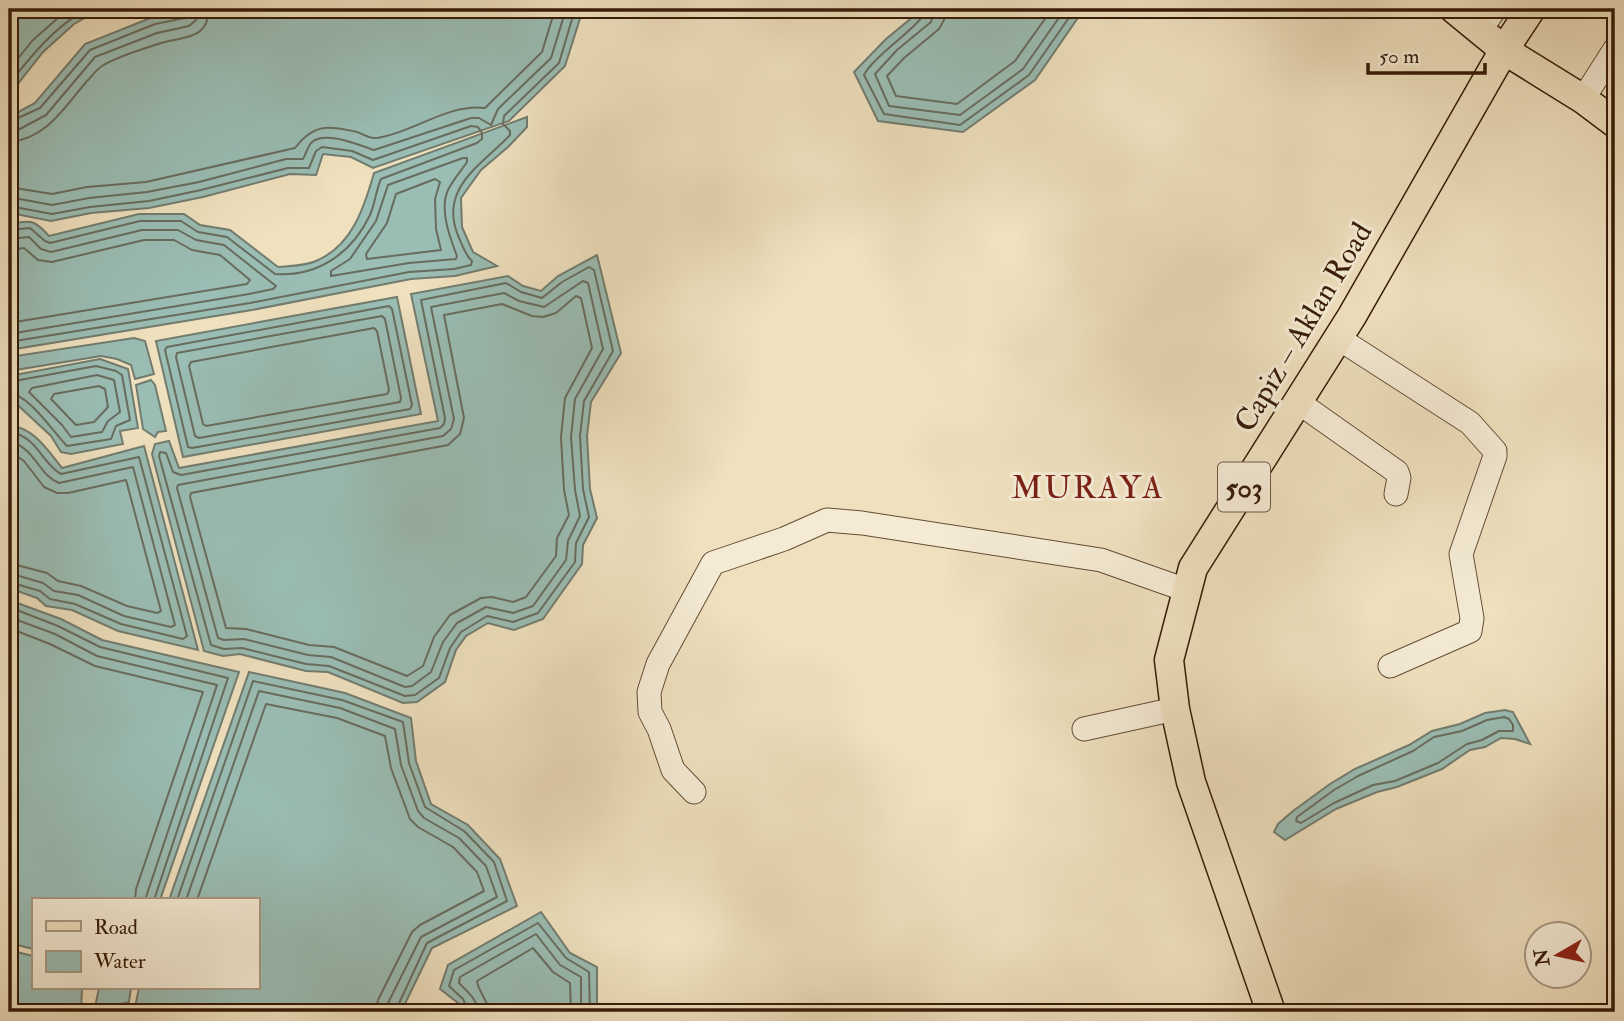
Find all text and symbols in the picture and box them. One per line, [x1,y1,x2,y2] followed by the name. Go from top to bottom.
[1368,32,1486,76] scale bar
[1379,43,1420,70] text: 50 m
[1226,216,1381,439] street label: Capiz – Aklan Road
[1218,462,1270,512] road number: 503
[1011,468,1165,508] district label: MURAYA
[32,898,259,990] legend
[94,914,139,941] text: Road
[1522,920,1592,990] north arrow
[1529,946,1556,969] text: N
[93,948,146,975] text: Water

